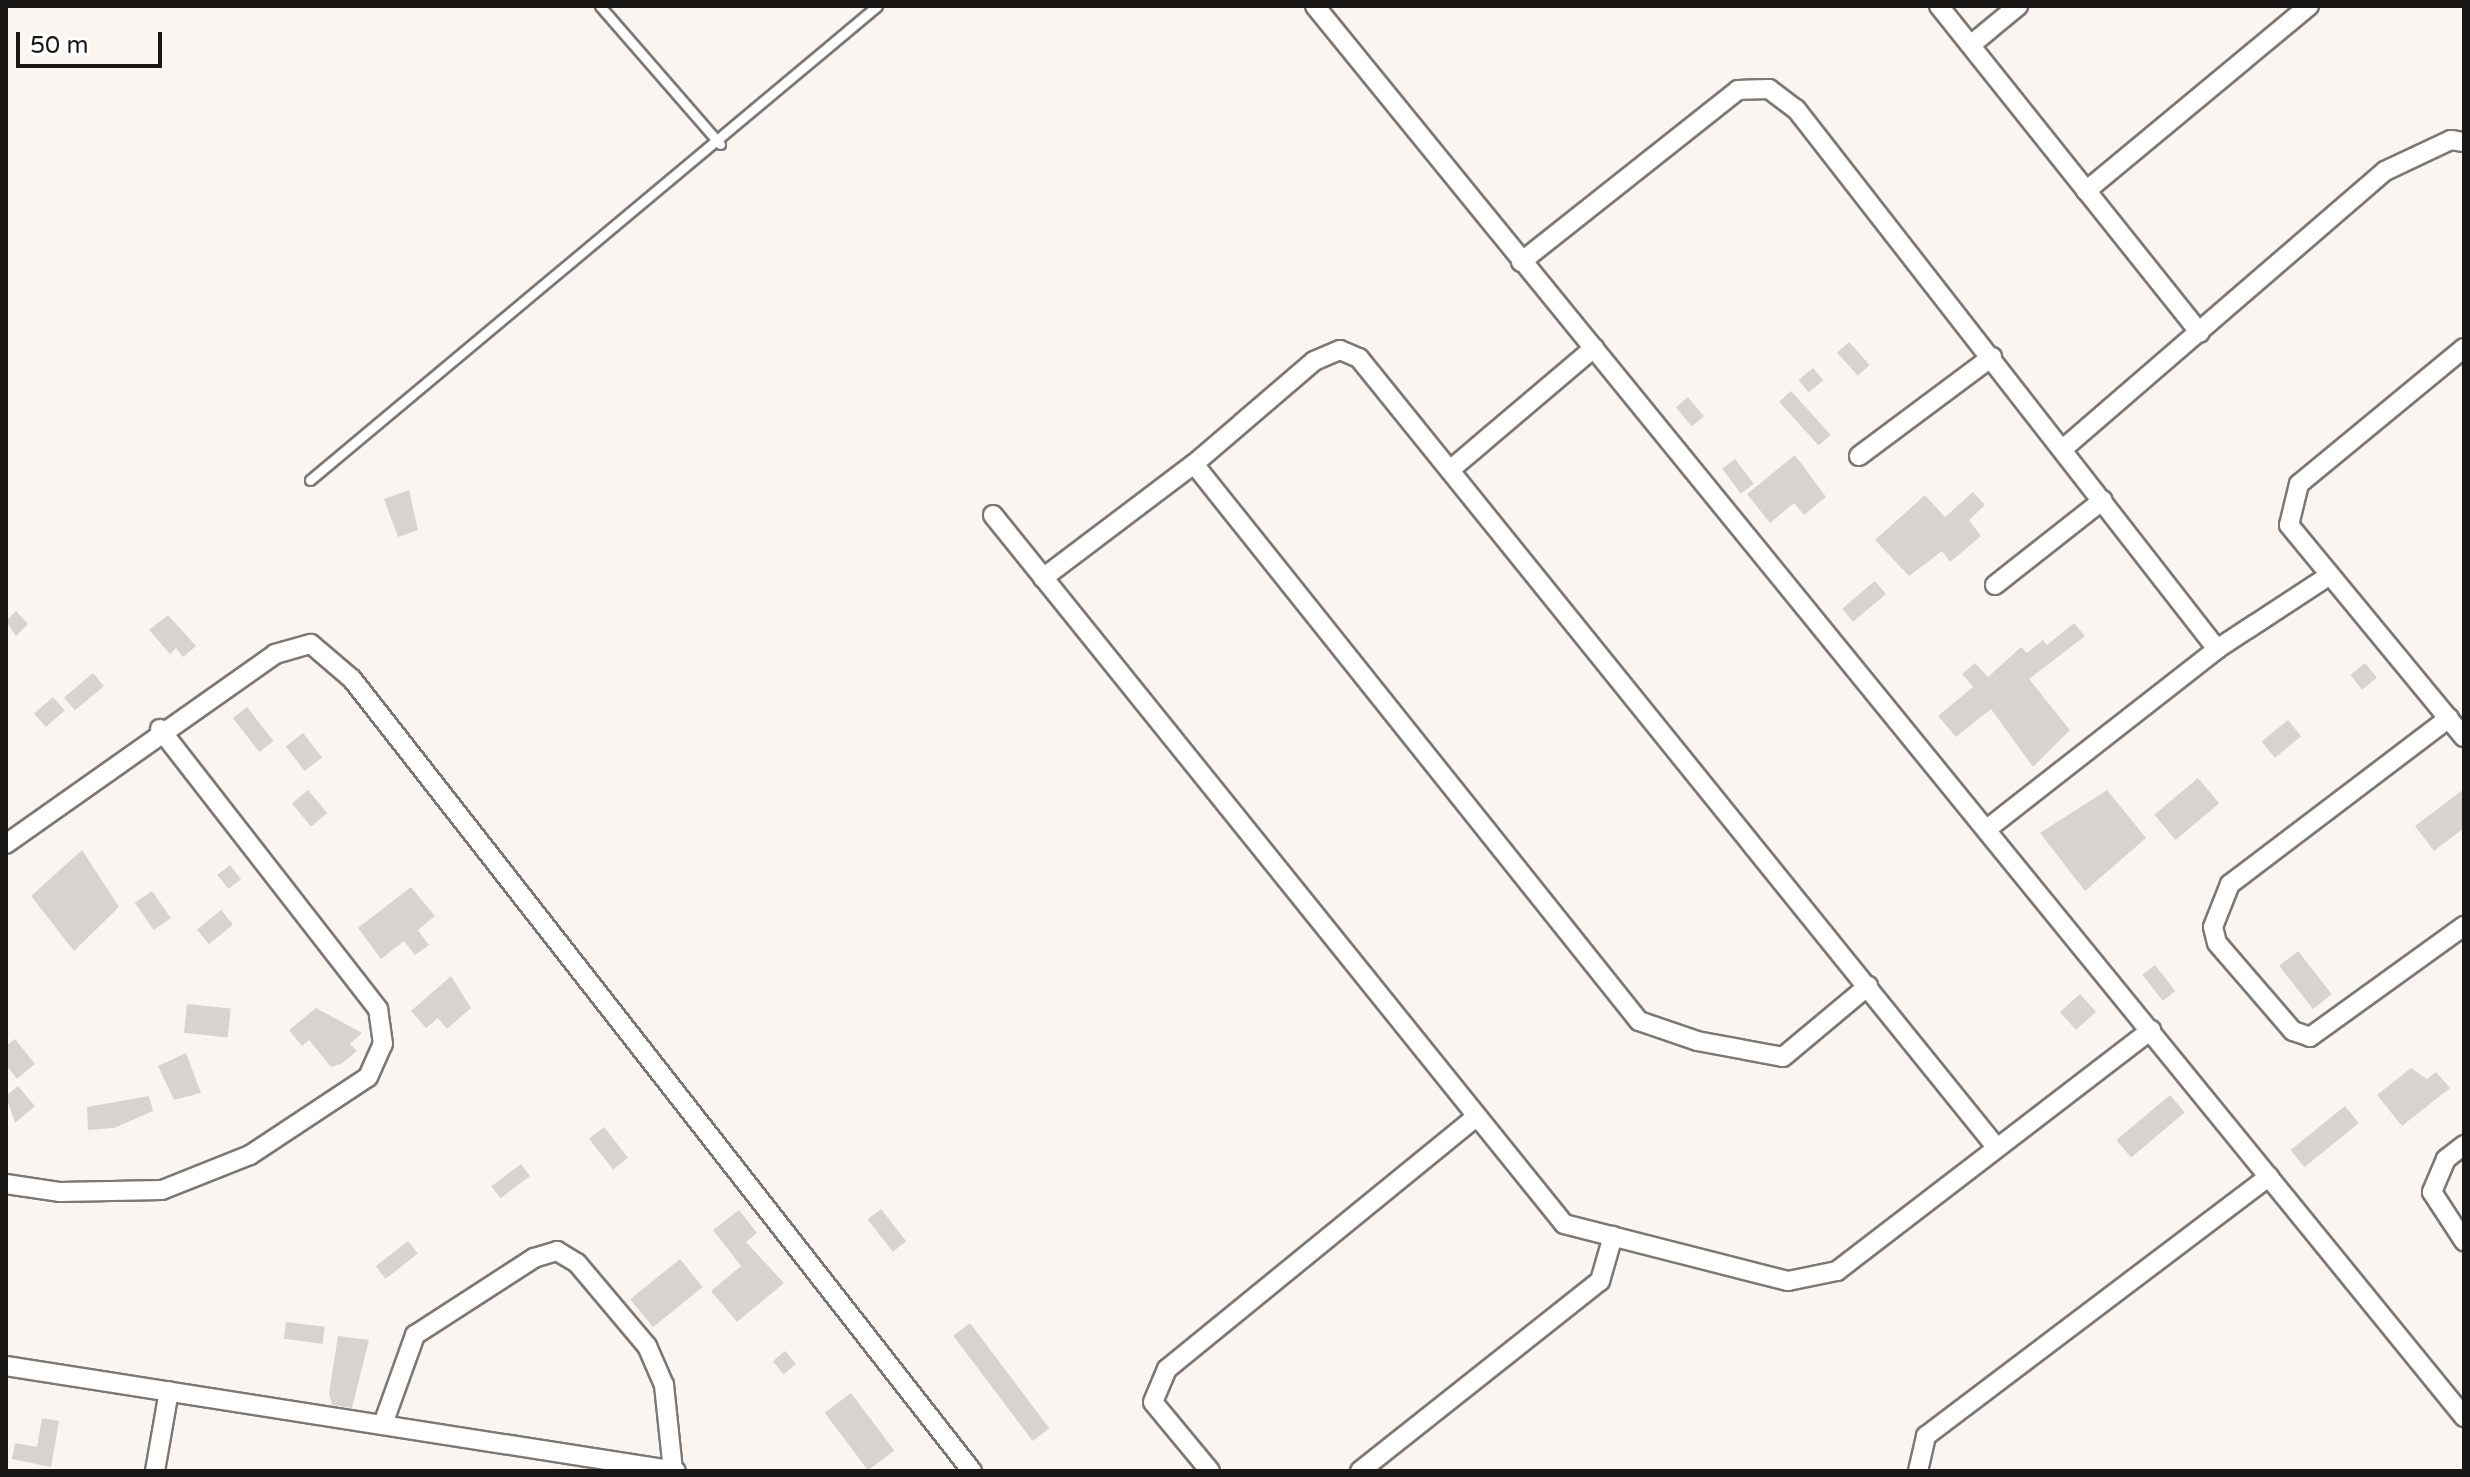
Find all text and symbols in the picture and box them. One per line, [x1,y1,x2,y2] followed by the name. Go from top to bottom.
[20,16,166,66] scale bar
[30,31,88,60] text: 50 m

